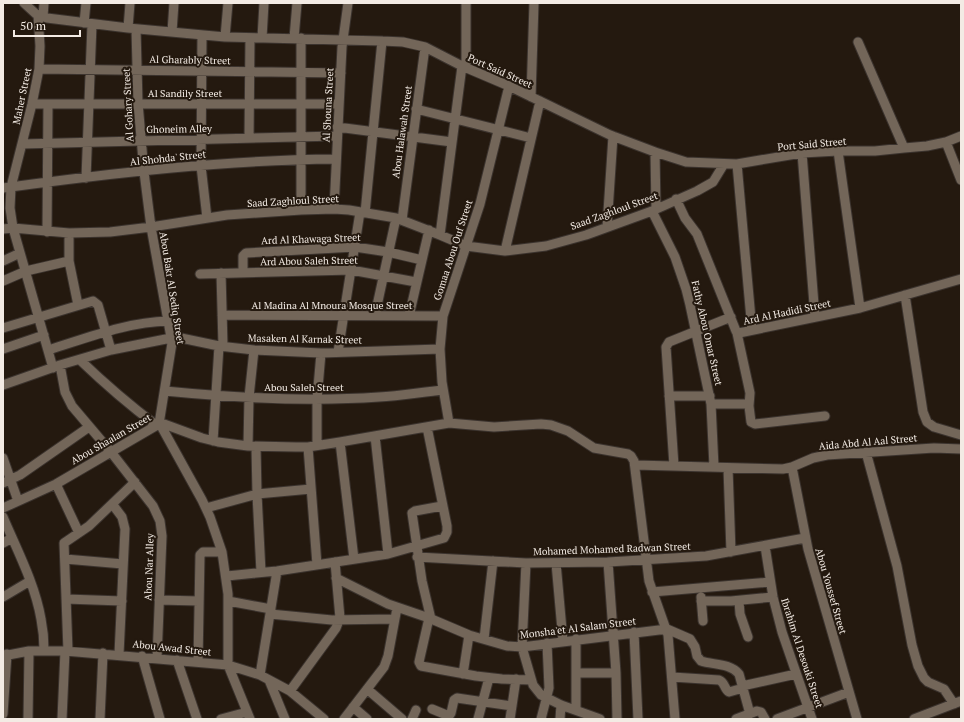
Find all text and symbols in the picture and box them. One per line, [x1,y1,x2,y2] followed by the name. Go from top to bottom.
[14,12,80,38] scale bar
[20,18,47,33] text: 50 m
[466,51,535,91] street label: Port Said Street
[149,53,231,67] street label: Al Gharably Street
[10,66,34,126] street label: Maher Street
[320,67,336,143] street label: Al Shouna Street
[120,68,136,142] street label: Al Gohary Street
[389,84,415,179] street label: Abou Halawah Street
[148,87,222,100] street label: Al Sandily Street
[146,122,213,136] street label: Ghoneim Alley
[777,134,847,153] street label: Port Said Street
[129,148,207,168] street label: Al Shohda' Street
[568,189,660,233] street label: Saad Zaghloul Street
[247,192,340,210] street label: Saad Zaghloul Street
[431,198,475,302] street label: Gomaa Abou Ouf Street
[157,231,187,346] street label: Abou Bakr Al Sediq Street
[261,231,361,247] street label: Ard Al Khawaga Street
[260,254,358,268] street label: Ard Abou Saleh Street
[689,279,725,387] street label: Fathy Abou Omar Street
[742,296,832,328] street label: Ard Al Hadidi Street
[251,299,413,312] street label: Al Madina Al Mnoura Mosque Street
[248,332,363,347] street label: Masaken Al Karnak Street
[264,381,344,394] street label: Abou Saleh Street
[69,411,154,467] street label: Abou Shaalan Street
[818,431,918,453] street label: Aida Abd Al Aal Street
[141,532,157,601] street label: Abou Nar Alley
[533,540,691,558] street label: Mohamed Mohamed Radwan Street
[812,546,850,636] street label: Abou Youssef Street
[778,596,826,710] street label: Ibrahim Al Desouki Street
[519,614,637,642] street label: Monsha'et Al Salam Street
[132,637,212,659] street label: Abou Awad Street

